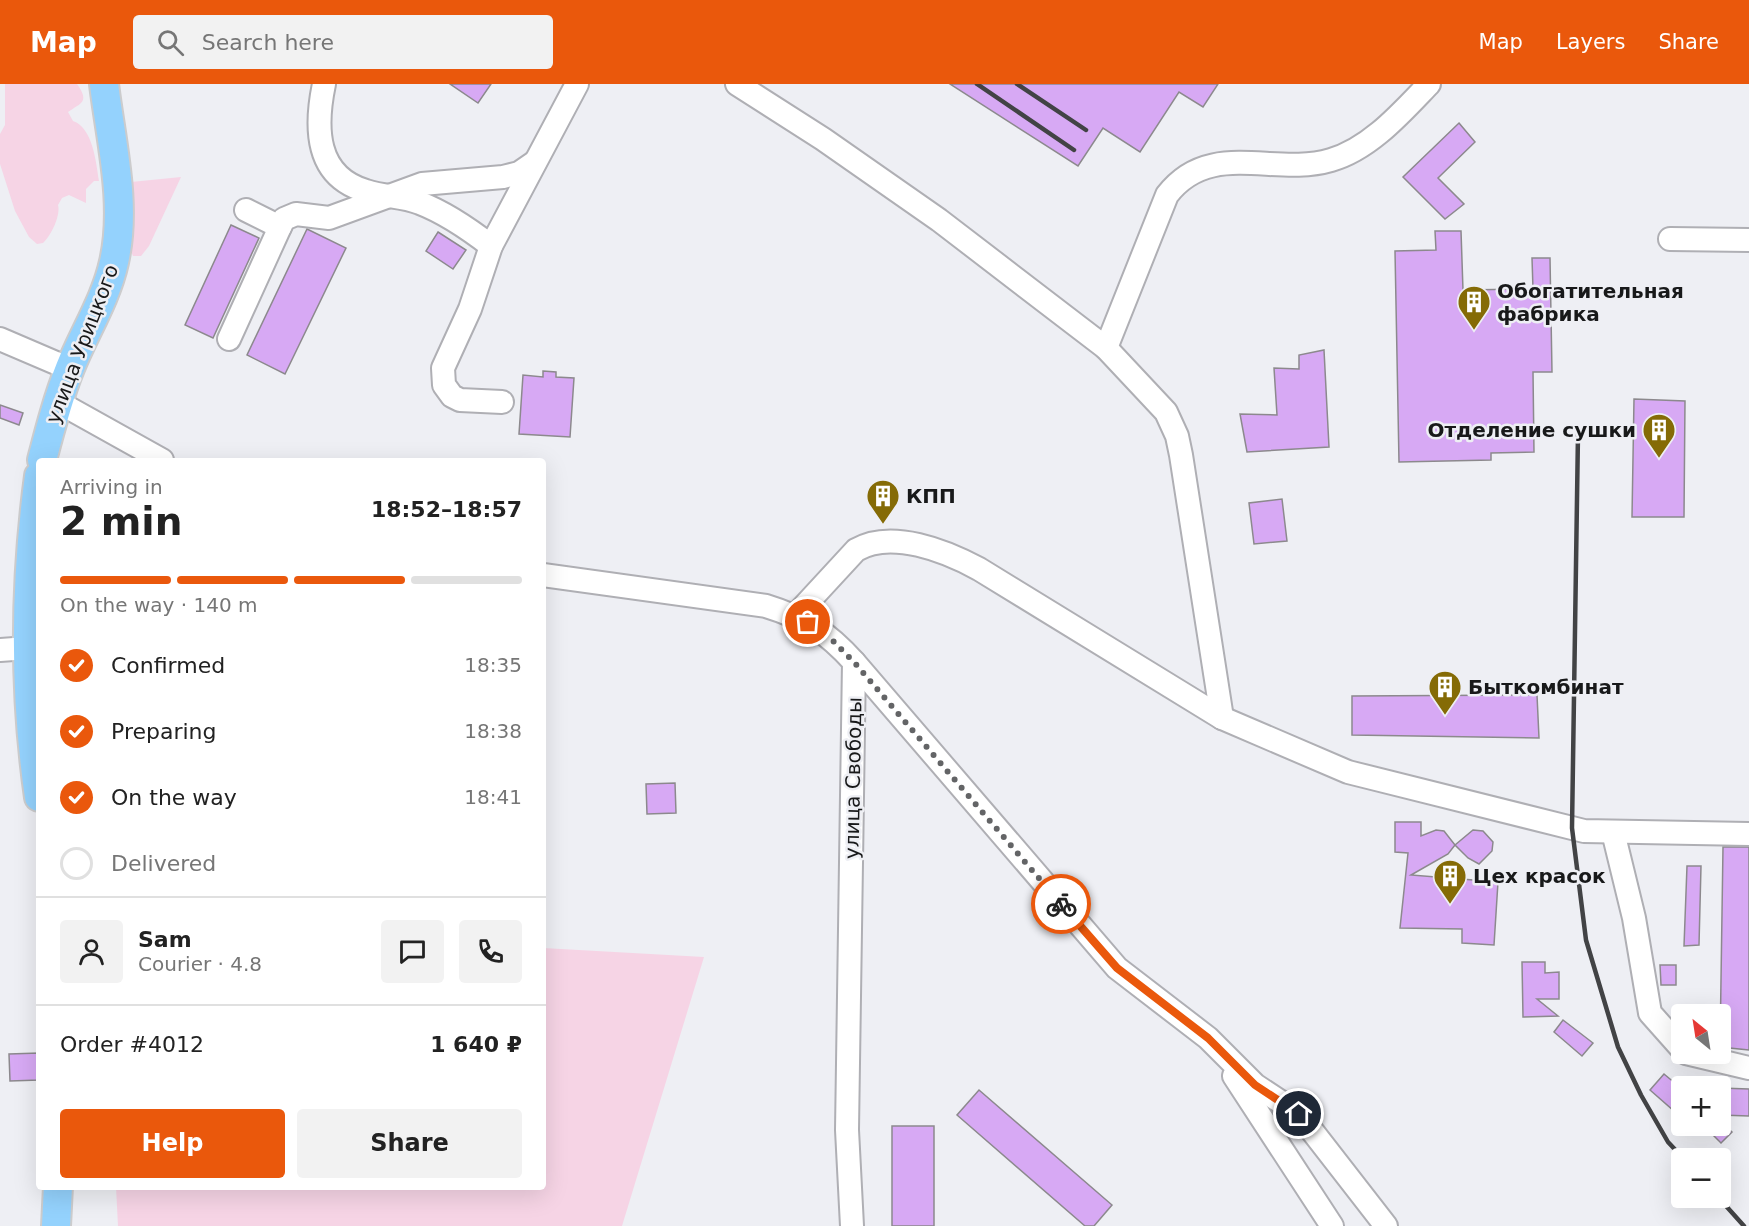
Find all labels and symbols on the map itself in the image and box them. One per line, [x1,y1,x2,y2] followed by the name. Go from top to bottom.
[41,261,123,427] street label: улица Урицкого
[1497,279,1684,326] place label: Обогатительная фабрика
[1456,284,1492,331] building icon: Обогатительная фабрика
[1641,412,1677,459] building icon: Отделение сушки
[1427,418,1636,442] place label: Отделение сушки
[865,478,901,525] building icon: КПП
[906,484,956,508] place label: КПП
[782,596,833,647] pin
[1427,669,1463,716] building icon: Быткомбинат
[1468,675,1624,699] place label: Быткомбинат
[840,697,866,859] street label: улица Свободы
[1432,858,1468,905] building icon: Цех красок
[1473,864,1606,888] place label: Цех красок
[1031,874,1091,934] courier
[1671,1004,1731,1064] north arrow
[1273,1088,1324,1139] pin

